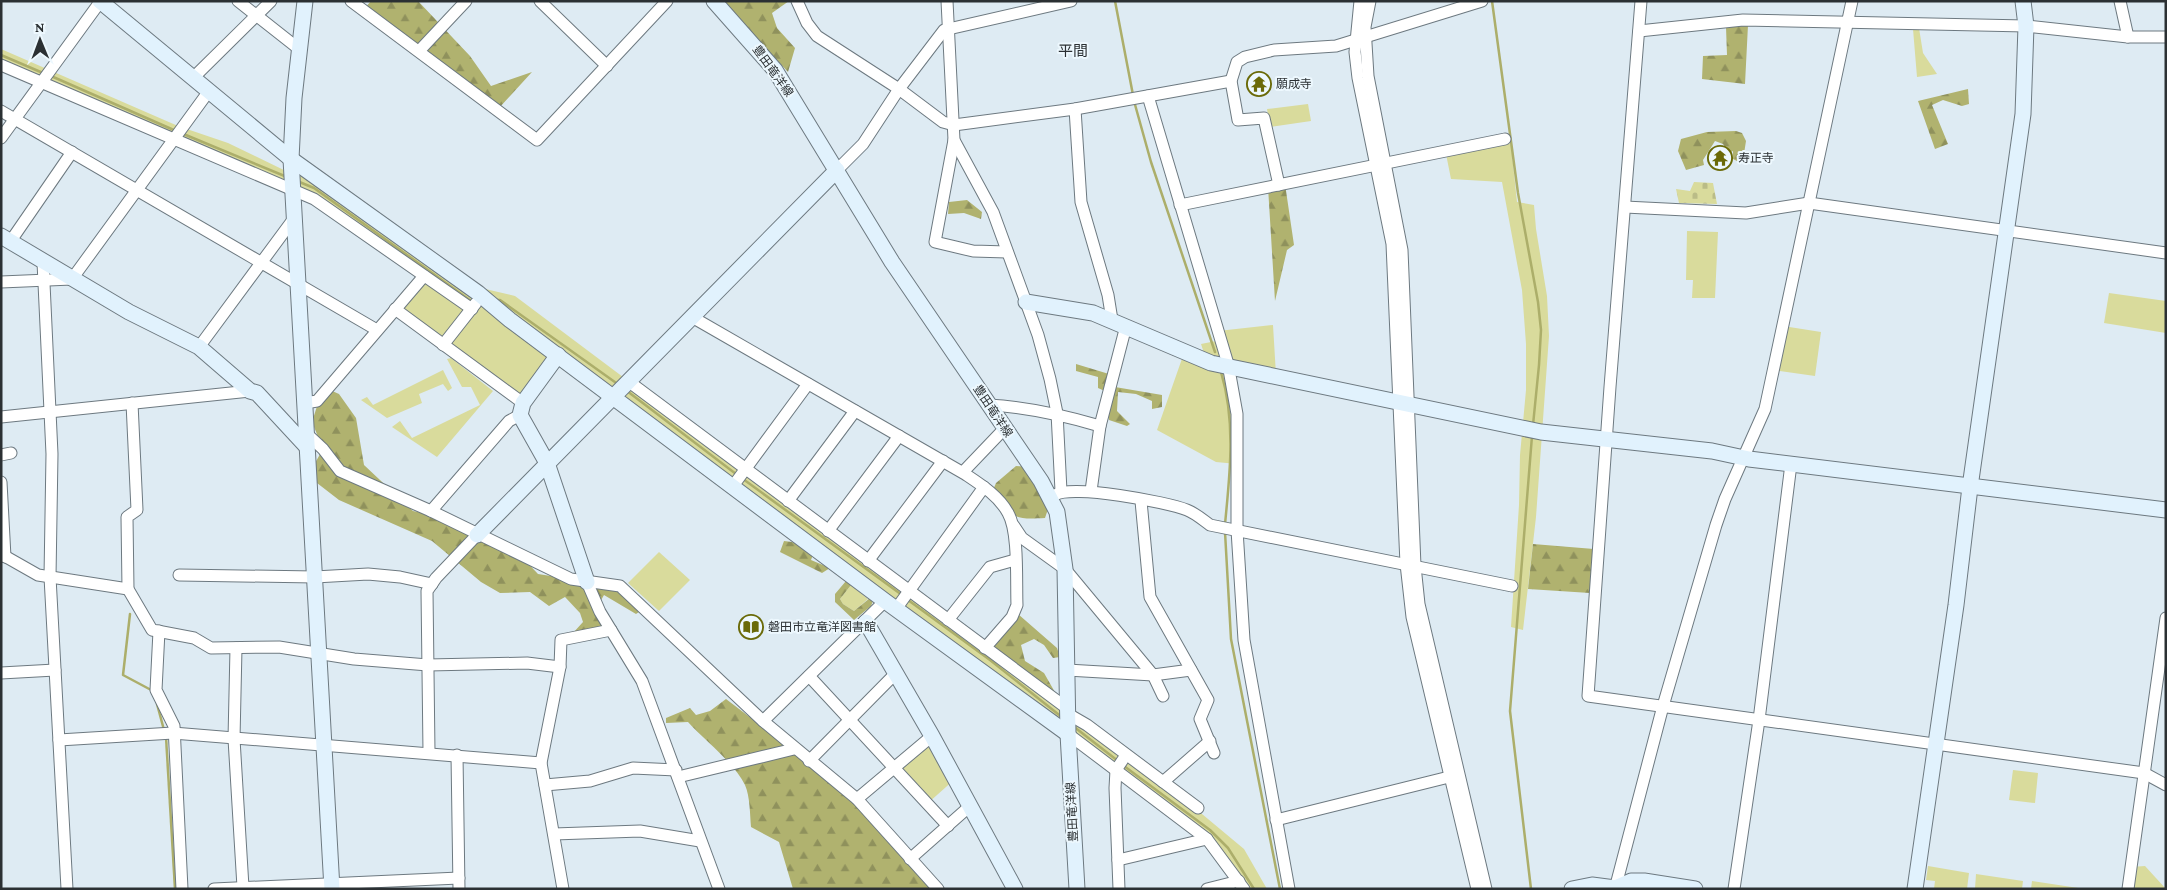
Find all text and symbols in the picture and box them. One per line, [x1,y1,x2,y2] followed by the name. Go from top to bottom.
[15,15,65,65] north arrow
[35,19,45,35] text: N
[750,43,796,99] street label: 豊田竜洋線
[1058,43,1088,59] district label: 平間
[1246,71,1272,97] temple icon: 願成寺
[1276,77,1312,91] place label: 願成寺
[1707,145,1733,171] temple icon: 寿正寺
[1738,151,1774,165] place label: 寿正寺
[970,382,1016,440] street label: 豊田竜洋線
[738,614,764,640] library icon: 磐田市立竜洋図書館
[768,620,876,634] place label: 磐田市立竜洋図書館
[1063,782,1081,842] street label: 豊田竜洋線

